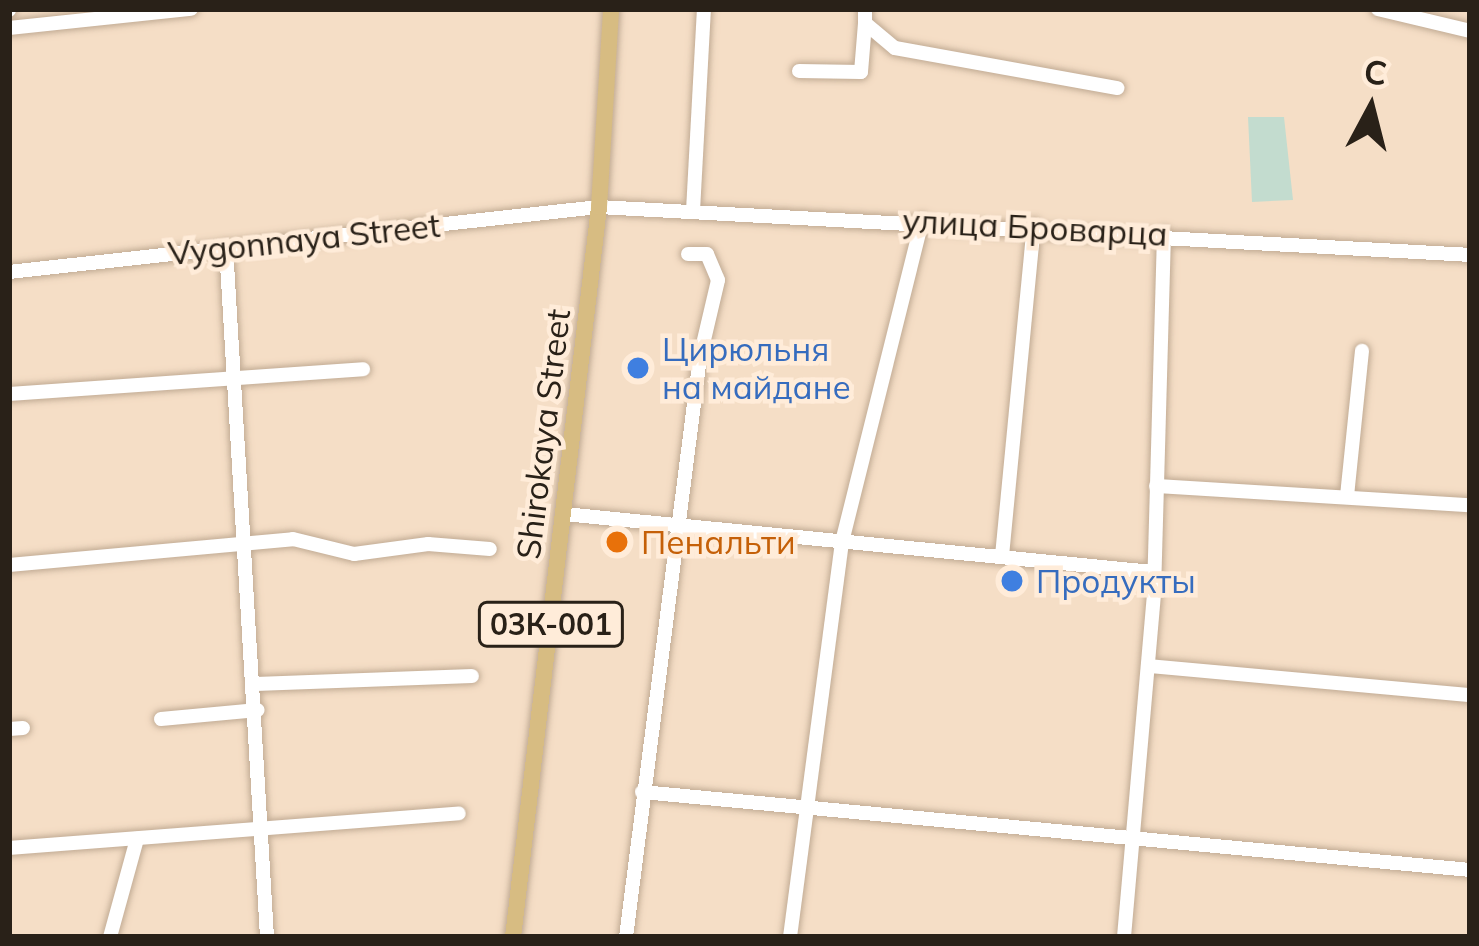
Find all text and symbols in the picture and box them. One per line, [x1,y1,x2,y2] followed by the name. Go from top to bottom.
[1311,48,1431,168] north arrow
[1362,50,1389,93] text: С
[901,200,1169,254] street label: улица Броварца
[166,205,442,273] street label: Vygonnaya Street
[508,307,578,561] street label: Shirokaya Street
[662,329,851,407] place label: Цирюльня на майдане
[625,355,651,381] marker: Цирюльня на майдане
[641,522,796,562] place label: Пенальти
[604,529,630,555] marker: Пенальти
[1036,561,1196,601] place label: Продукты
[999,568,1025,594] marker: Продукты
[476,600,626,648] road number: 03К-001

